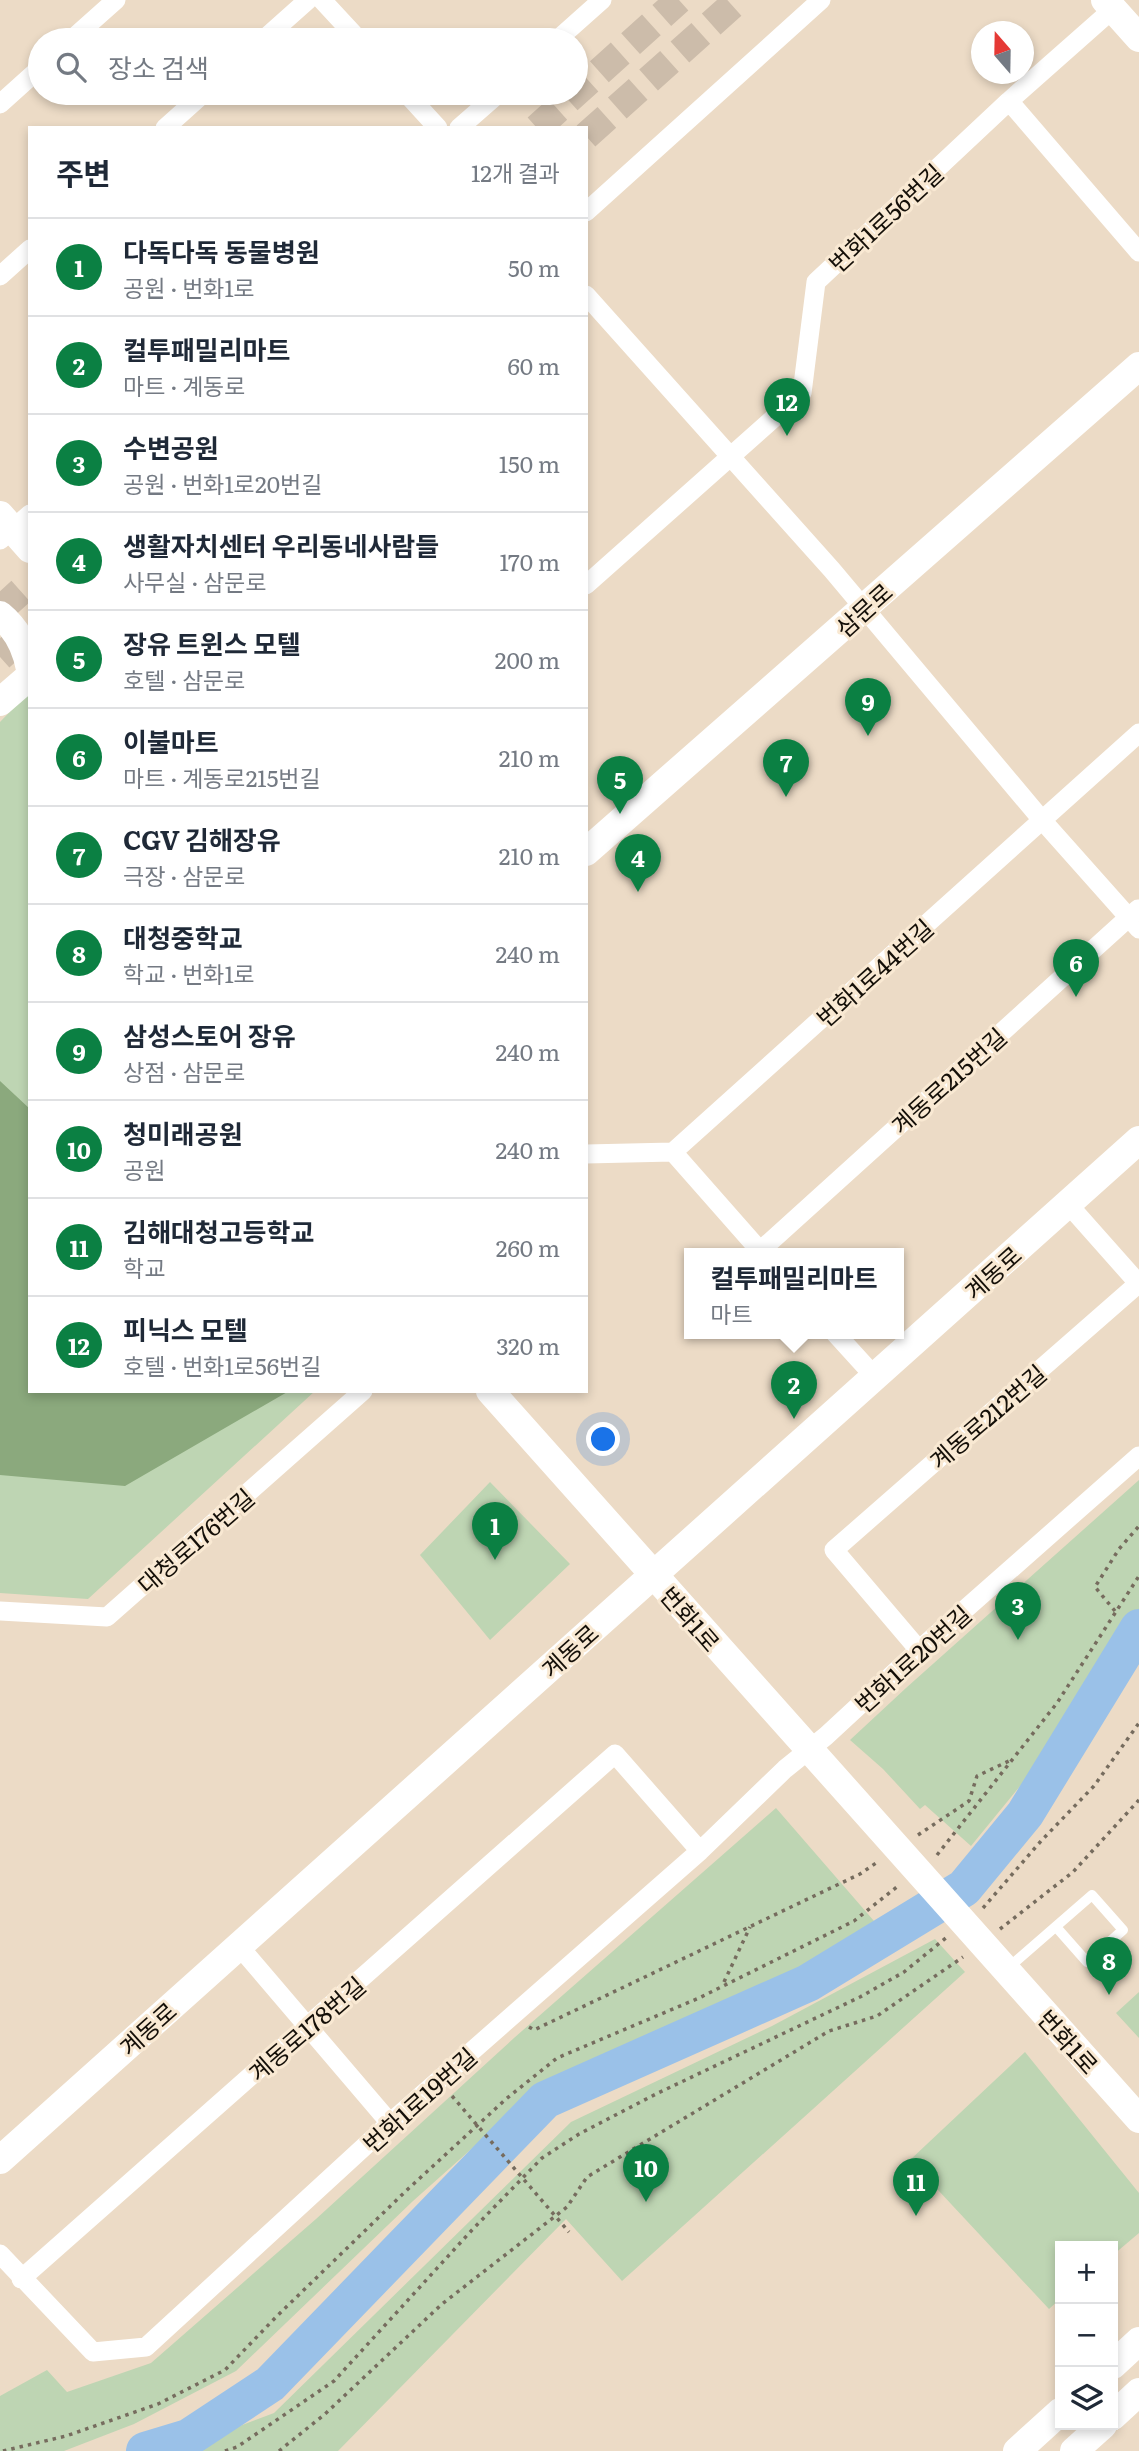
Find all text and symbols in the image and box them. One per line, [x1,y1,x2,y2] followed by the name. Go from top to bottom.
[971,21,1034,84] north arrow
[28,28,588,105] search box
[108,47,209,86] text: 장소 검색
[52,48,90,86] icon: search
[56,150,111,194] text: 주변
[471,155,560,189] text: 12개 결과
[820,155,950,279] street label: 번화1로56번길
[123,231,320,270] text: 다독다독 동물병원
[74,250,84,284] text: 1
[508,250,560,284] text: 50 m
[123,270,255,304] text: 공원 · 번화1로
[123,329,290,368] text: 컬투패밀리마트
[73,348,85,382] text: 2
[507,348,560,382] text: 60 m
[123,368,246,402] text: 마트 · 계동로
[764,378,810,436] pin: 12
[123,427,219,466] text: 수변공원
[73,446,85,480] text: 3
[499,446,560,480] text: 150 m
[123,466,322,500] text: 공원 · 번화1로20번길
[123,525,439,564] text: 생활자치센터 우리동네사람들
[72,544,86,578] text: 4
[499,544,560,578] text: 170 m
[123,564,267,598] text: 사무실 · 삼문로
[827,574,899,644] street label: 삼문로
[123,623,301,662] text: 장유 트윈스 모텔
[73,642,85,676] text: 5
[495,642,560,676] text: 200 m
[123,662,246,696] text: 호텔 · 삼문로
[845,678,891,736] pin: 9
[123,721,219,760] text: 이불마트
[763,739,809,797] pin: 7
[72,740,86,774] text: 6
[499,740,560,774] text: 210 m
[597,756,643,814] pin: 5
[123,760,321,794] text: 마트 · 계동로215번길
[123,819,281,858] text: CGV 김해장유
[615,834,661,892] pin: 4
[73,838,85,872] text: 7
[499,838,560,872] text: 210 m
[123,858,246,892] text: 극장 · 삼문로
[808,910,940,1034] street label: 번화1로44번길
[123,917,243,956] text: 대청중학교
[72,936,86,970] text: 8
[495,936,560,970] text: 240 m
[1053,939,1099,997] pin: 6
[123,956,255,990] text: 학교 · 번화1로
[123,1015,296,1054] text: 삼성스토어 장유
[883,1019,1013,1141] street label: 계동로215번길
[72,1034,86,1068] text: 9
[495,1034,560,1068] text: 240 m
[123,1054,246,1088] text: 상점 · 삼문로
[123,1113,243,1152] text: 청미래공원
[67,1132,91,1166] text: 10
[495,1132,560,1166] text: 240 m
[123,1152,165,1186] text: 공원
[123,1211,314,1250] text: 김해대청고등학교
[69,1230,89,1264] text: 11
[496,1230,560,1264] text: 260 m
[956,1237,1028,1307] street label: 계동로
[684,1248,904,1339] popup
[123,1250,165,1284] text: 학교
[710,1257,878,1296] text: 컬투패밀리마트
[710,1296,753,1330] text: 마트
[123,1309,248,1348] text: 피닉스 모텔
[68,1328,90,1362] text: 12
[496,1328,560,1362] text: 320 m
[123,1348,321,1382] text: 호텔 · 번화1로56번길
[921,1355,1053,1477] street label: 계동로212번길
[771,1361,817,1419] pin: 2
[586,1422,620,1456] your location
[129,1479,261,1601] street label: 대청로176번길
[472,1502,518,1560] pin: 1
[653,1578,729,1658] street label: 번화1로
[995,1582,1041,1640] pin: 3
[846,1596,978,1720] street label: 번화1로20번길
[533,1615,605,1685] street label: 계동로
[1086,1937,1132,1995] pin: 8
[240,1967,372,2089] street label: 계동로178번길
[111,1993,183,2063] street label: 계동로
[1031,2001,1107,2081] street label: 번화1로
[354,2038,484,2160] street label: 번화1로19번길
[623,2144,669,2202] pin: 10
[893,2158,939,2216] pin: 11
[1055,2241,1118,2430] map controls
[1055,2241,1118,2304] button: +
[1055,2304,1118,2367] button: −
[1055,2367,1118,2430] button: layers

